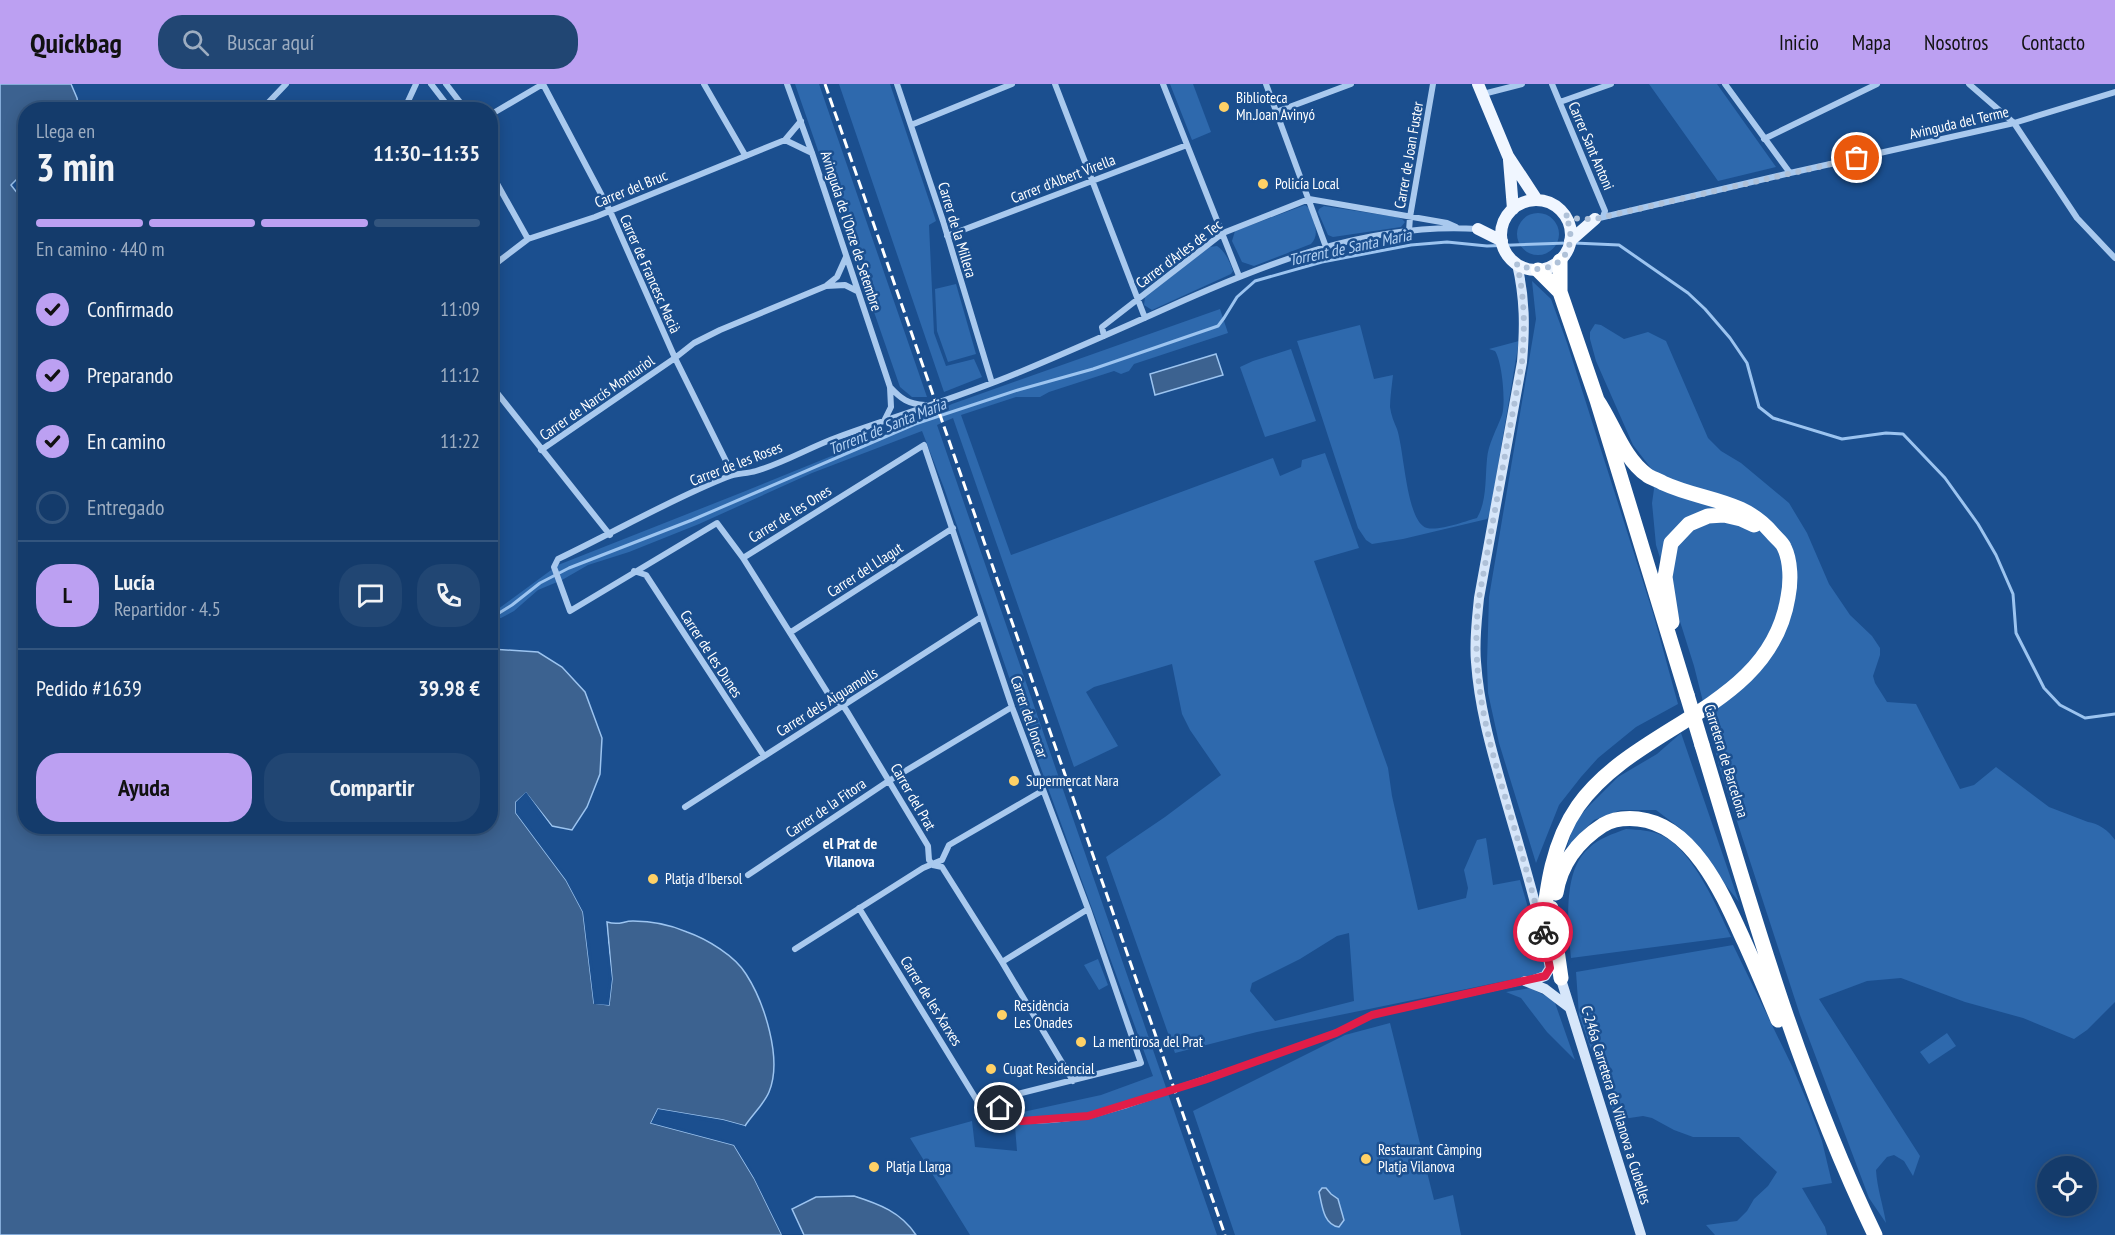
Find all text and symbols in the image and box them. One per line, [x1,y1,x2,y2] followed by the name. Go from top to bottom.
[158,15,578,69] search box
[30,24,122,61] text: Quickbag
[179,26,212,59] icon: search
[227,28,314,56] text: Buscar aquí
[1779,29,1819,56] text: Inicio
[1852,29,1891,56] text: Mapa
[1924,29,1988,56] text: Nosotros
[2021,29,2085,56] text: Contacto
[1236,88,1315,124] place label: Biblioteca Mn.Joan Avinyó
[1390,99,1427,210] street label: Carrer de Joan Fuster
[1564,99,1619,193] street label: Carrer Sant Antoni
[1217,100,1231,114] marker: Biblioteca Mn.Joan Avinyó
[1907,102,2010,143] street label: Avinguda del Terme
[36,118,95,144] text: Llega en
[1831,132,1882,183] pin
[373,139,480,167] text: 11:30–11:35
[36,141,115,192] text: 3 min
[1840,141,1873,174] icon: bag
[817,148,886,313] street label: Avinguda de l'Onze de Setembre
[1008,150,1118,207] street label: Carrer d'Albert Virella
[592,165,671,212] street label: Carrer del Bruc
[1275,174,1340,193] place label: Policía Local
[1256,177,1270,191] marker: Policía Local
[934,180,981,280] street label: Carrer de la Millera
[616,212,685,336] street label: Carrer de Francesc Macià
[1132,215,1226,292] street label: Carrer d'Arles de Tec
[1287,224,1415,270] water label: Torrent de Santa Maria
[36,236,165,262] text: En camino · 440 m
[36,293,69,326] icon: check
[87,295,173,323] text: Confirmado
[440,296,480,322] text: 11:09
[536,351,658,444] street label: Carrer de Narcís Monturiol
[36,359,69,392] icon: check
[87,361,173,389] text: Preparando
[440,362,480,388] text: 11:12
[825,393,950,459] water label: Torrent de Santa Maria
[36,425,69,458] icon: check
[87,427,166,455] text: En camino
[440,428,480,454] text: 11:22
[687,437,785,490] street label: Carrer de les Roses
[745,481,835,547] street label: Carrer de les Ones
[87,493,164,521] text: Entregado
[823,538,906,601] street label: Carrer del Llagut
[339,564,402,627] button: chat
[417,564,480,627] button: phone
[114,568,155,596] text: Lucía
[63,581,72,609] text: L
[114,596,221,622] text: Repartidor · 4.5
[676,606,747,701] street label: Carrer de les Dunes
[772,663,881,740] street label: Carrer dels Aiguamolls
[1007,673,1053,761] street label: Carrer del Joncar
[36,674,142,702] text: Pedido #1639
[418,674,480,702] text: 39.98 €
[1700,702,1753,820] street label: Carretera de Barcelona
[36,753,252,822] button: Ayuda
[264,753,480,822] button: Compartir
[887,760,940,834] street label: Carrer del Prat
[1026,771,1119,790] place label: Supermercat Nara
[782,774,870,841] street label: Carrer de la Fitora
[1007,774,1021,788] marker: Supermercat Nara
[823,833,877,871] district label: el Prat de Vilanova
[665,869,743,888] place label: Platja d'Ibersol
[646,872,660,886] marker: Platja d'Ibersol
[1513,902,1573,962] courier
[1527,916,1560,949] icon: bike
[896,952,967,1049] street label: Carrer de les Xarxes
[1014,996,1073,1032] place label: Residència Les Onades
[1577,1003,1656,1207] street label: C-246a Carretera de Vilanova a Cubelles
[995,1008,1009,1022] marker: Residència Les Onades
[1093,1032,1203,1051] place label: La mentirosa del Prat
[1074,1035,1088,1049] marker: La mentirosa del Prat
[1003,1059,1095,1078] place label: Cugat Residencial
[984,1062,998,1076] marker: Cugat Residencial
[974,1082,1025,1133] pin
[983,1091,1016,1124] icon: home
[1378,1140,1482,1176] place label: Restaurant Càmping Platja Vilanova
[1359,1152,1373,1166] marker: Restaurant Càmping Platja Vilanova
[2037,1156,2097,1216] map controls
[2037,1156,2097,1216] button: locate
[886,1157,951,1176] place label: Platja Llarga
[867,1160,881,1174] marker: Platja Llarga

